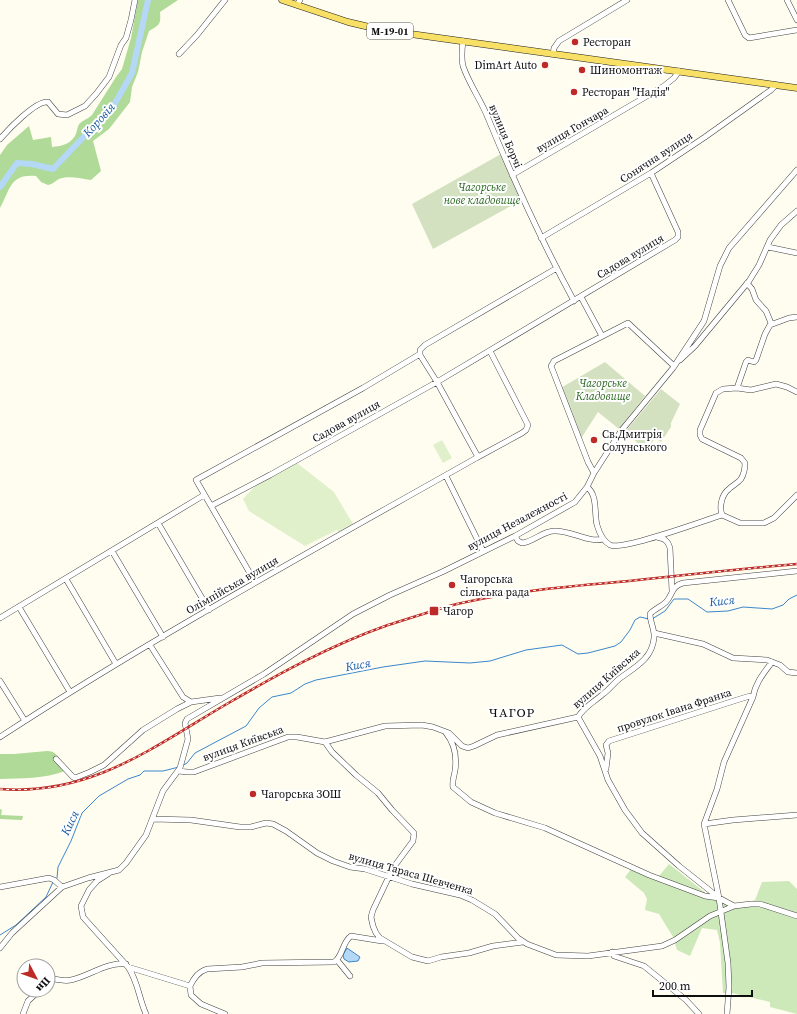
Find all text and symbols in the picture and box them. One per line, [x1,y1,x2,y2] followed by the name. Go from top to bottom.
[367,23,413,39] road number: М-19-01
[583,35,631,50] place label: Ресторан
[570,37,580,47] marker: Ресторан
[475,58,537,73] place label: DimArt Auto
[540,60,550,70] marker: DimArt Auto
[590,63,663,78] place label: Шиномонтаж
[577,65,587,75] marker: Шиномонтаж
[582,85,669,100] place label: Ресторан "Надія"
[569,87,579,97] marker: Ресторан "Надія"
[79,99,119,141] water label: Коровія
[485,102,526,170] street label: вулиця Борчі
[533,102,612,156] street label: вулиця Гончара
[617,128,696,187] street label: Сонячна вулиця
[444,180,521,208] park label: Чагорське нове кладовище
[594,230,667,282] street label: Садова вулиця
[575,376,631,404] park label: Чагорське Кладовище
[310,396,383,446] street label: Садова вулиця
[602,427,667,455] place label: Св.Дмитрія Солунського
[589,435,599,445] marker: Св.Дмитрія Солунського
[465,489,570,554] street label: вулиця Незалежності
[183,553,281,618] street label: Олімпійська вулиця
[460,572,530,600] place label: Чагорська сільська рада
[447,580,457,590] marker: Чагорська сільська рада
[708,592,735,610] water label: Кися
[443,604,473,619] place label: Чагор
[428,605,440,617] marker: Чагор
[569,645,644,712] street label: вулиця Київська
[343,655,372,675] water label: Кися
[615,685,734,736] street label: провулок Івана Франка
[489,704,535,721] district label: ЧАГОР
[201,722,286,765] street label: вулиця Київська
[261,787,342,802] place label: Чагорська ЗОШ
[248,789,258,799] marker: Чагорська ЗОШ
[57,808,83,839] water label: Кися
[347,848,475,899] street label: вулиця Тараса Шевченка
[16,958,56,998] north arrow
[653,972,752,998] scale bar
[32,974,54,995] text: Пн
[659,978,691,994] text: 200 m

